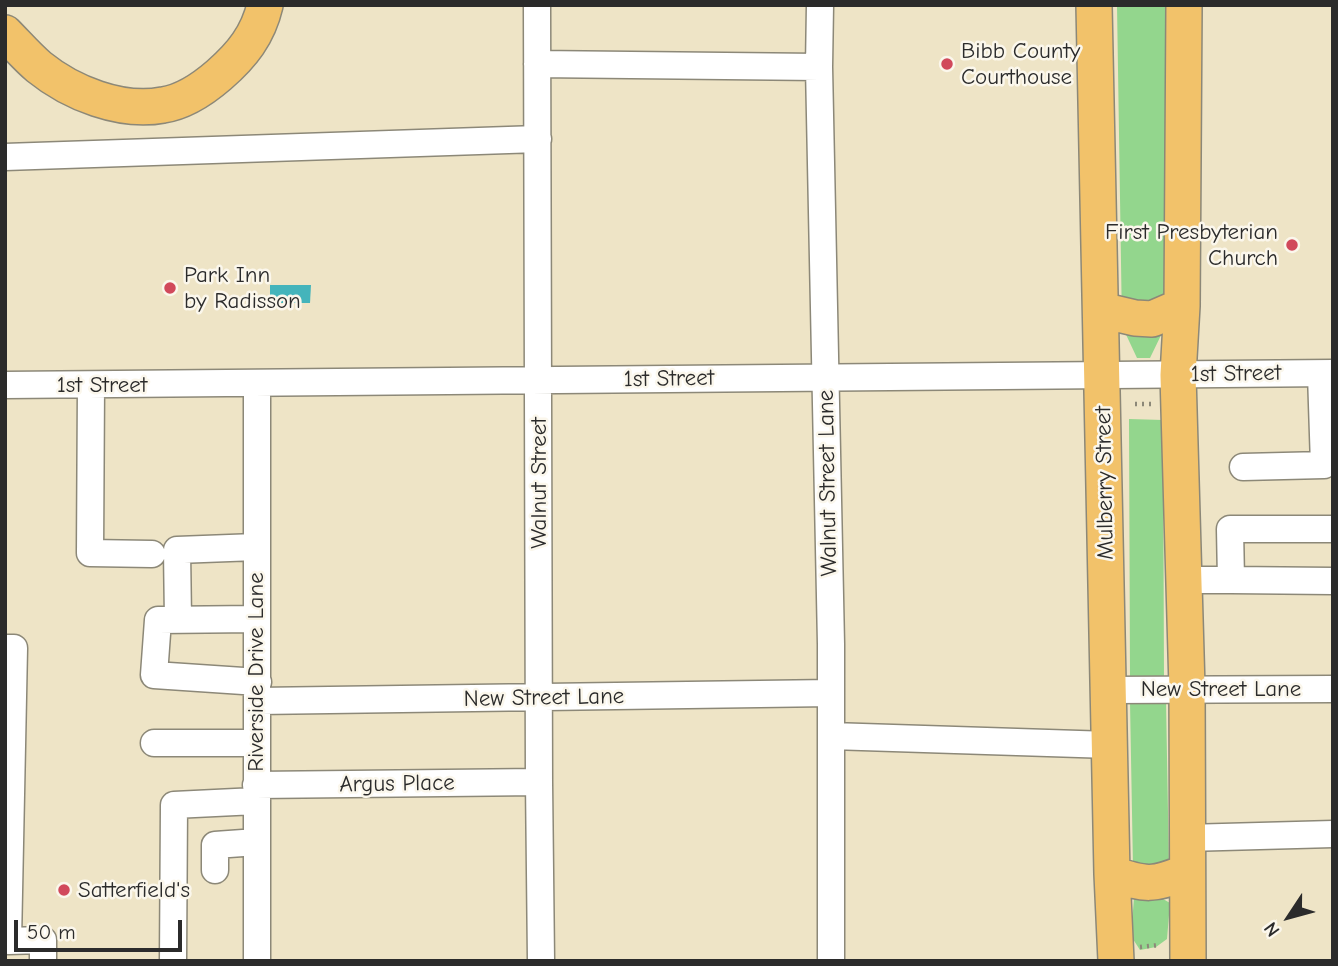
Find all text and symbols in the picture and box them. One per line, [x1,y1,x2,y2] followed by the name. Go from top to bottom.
[961,37,1080,91] place label: Bibb County Courthouse
[939,56,955,72] marker: Bibb County Courthouse
[1105,218,1278,272] place label: First Presbyterian Church
[1284,237,1300,253] marker: First Presbyterian Church
[184,261,301,315] place label: Park Inn by Radisson
[162,280,178,296] marker: Park Inn by Radisson
[1191,359,1281,389] street label: 1st Street
[624,364,714,394] street label: 1st Street
[57,371,147,399] street label: 1st Street
[813,390,843,576] street label: Walnut Street Lane
[1090,406,1120,560] street label: Mulberry Street
[525,417,553,549] street label: Walnut Street
[242,572,270,772] street label: Riverside Drive Lane
[1141,675,1301,703] street label: New Street Lane
[463,683,625,713] street label: New Street Lane
[339,769,455,799] street label: Argus Place
[78,876,190,904] place label: Satterfield's
[56,882,72,898] marker: Satterfield's
[1254,882,1324,952] north arrow
[18,906,186,950] scale bar
[1259,918,1285,941] text: N
[27,920,76,944] text: 50 m

